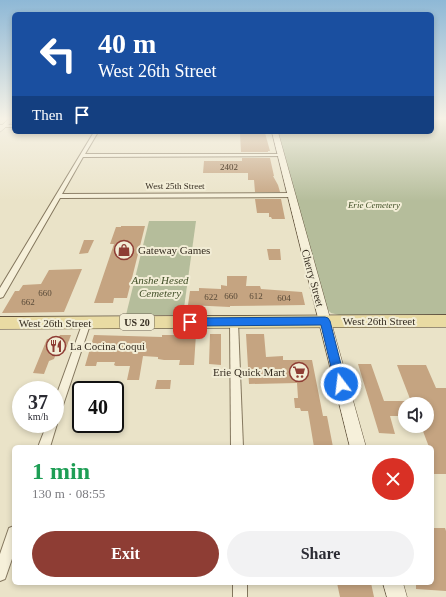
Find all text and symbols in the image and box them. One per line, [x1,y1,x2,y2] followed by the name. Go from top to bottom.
[32,28,84,80] icon: left
[98,28,156,59] text: 40 m
[98,61,217,81] text: West 26th Street
[71,104,93,126] icon: arrive
[32,107,63,123] text: Then
[220,162,238,172] house number: 2402
[145,181,205,191] street label: West 25th Street
[347,200,400,210] park label: Erie Cemetery
[113,239,135,261] shop icon: Gateway Games
[138,244,210,256] place label: Gateway Games
[300,248,326,308] street label: Cherry Street
[130,274,189,299] park label: Anshe Hesed Cemetery
[38,288,52,298] house number: 660
[224,291,238,301] house number: 660
[249,291,263,301] house number: 612
[204,292,218,302] house number: 622
[277,293,291,303] house number: 604
[21,297,35,307] house number: 662
[173,305,207,339] pin
[179,311,201,333] icon: arrive
[120,314,154,330] road number: US 20
[343,315,415,327] street label: West 26th Street
[19,317,91,329] street label: West 26th Street
[45,335,67,357] restaurant icon: La Cocina Coqui
[70,340,145,352] place label: La Cocina Coqui
[288,361,310,383] supermarket icon: Erie Quick Mart
[320,363,362,405] position arrow
[213,366,285,378] place label: Erie Quick Mart
[72,381,124,433] speed limit sign: 40
[28,391,48,413] text: 37
[398,397,434,433] map controls
[398,397,434,433] button: sound
[28,411,48,422] text: km/h
[32,458,90,484] text: 1 min
[372,458,414,500] button: close
[32,486,105,501] text: 130 m · 08:55
[32,531,219,577] button: Exit
[227,531,414,577] button: Share

